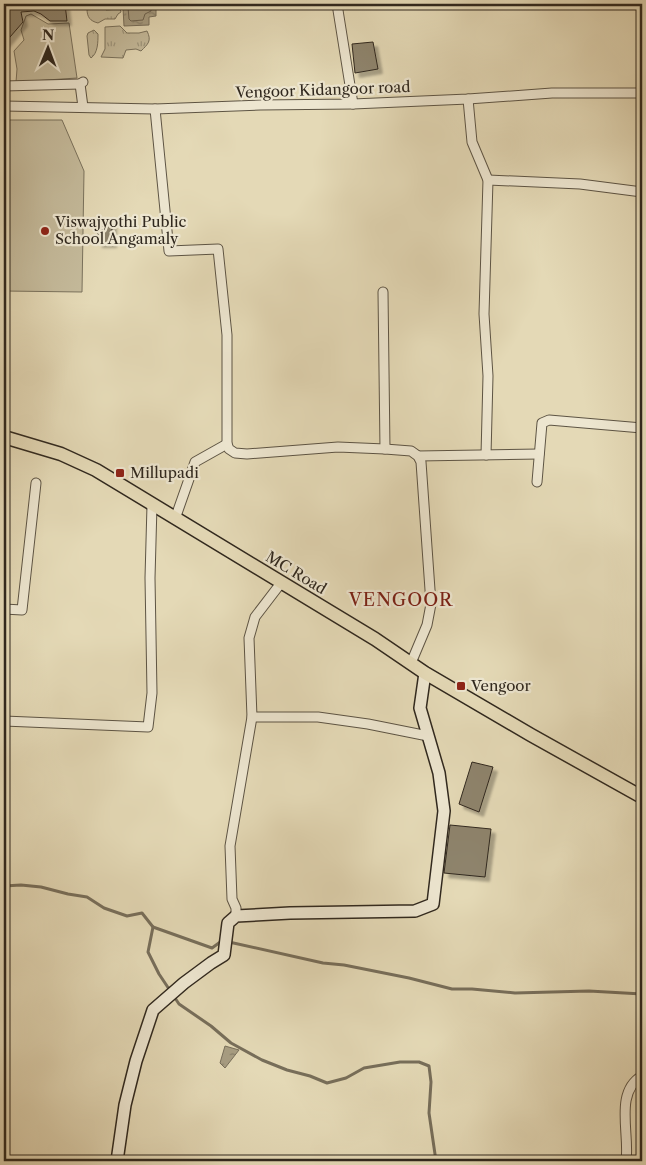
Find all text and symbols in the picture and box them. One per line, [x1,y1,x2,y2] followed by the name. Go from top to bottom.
[22,22,72,72] north arrow
[42,26,54,44] text: N
[234,77,411,102] street label: Vengoor Kidangoor road
[54,212,187,248] place label: Viswajyothi Public School Angamaly
[39,225,51,237] marker: Viswajyothi Public School Angamaly
[130,463,199,482] place label: Millupadi
[114,467,126,479] marker: Millupadi
[262,547,330,598] street label: MC Road
[348,589,453,611] district label: VENGOOR
[470,676,532,695] place label: Vengoor
[455,680,467,692] marker: Vengoor

